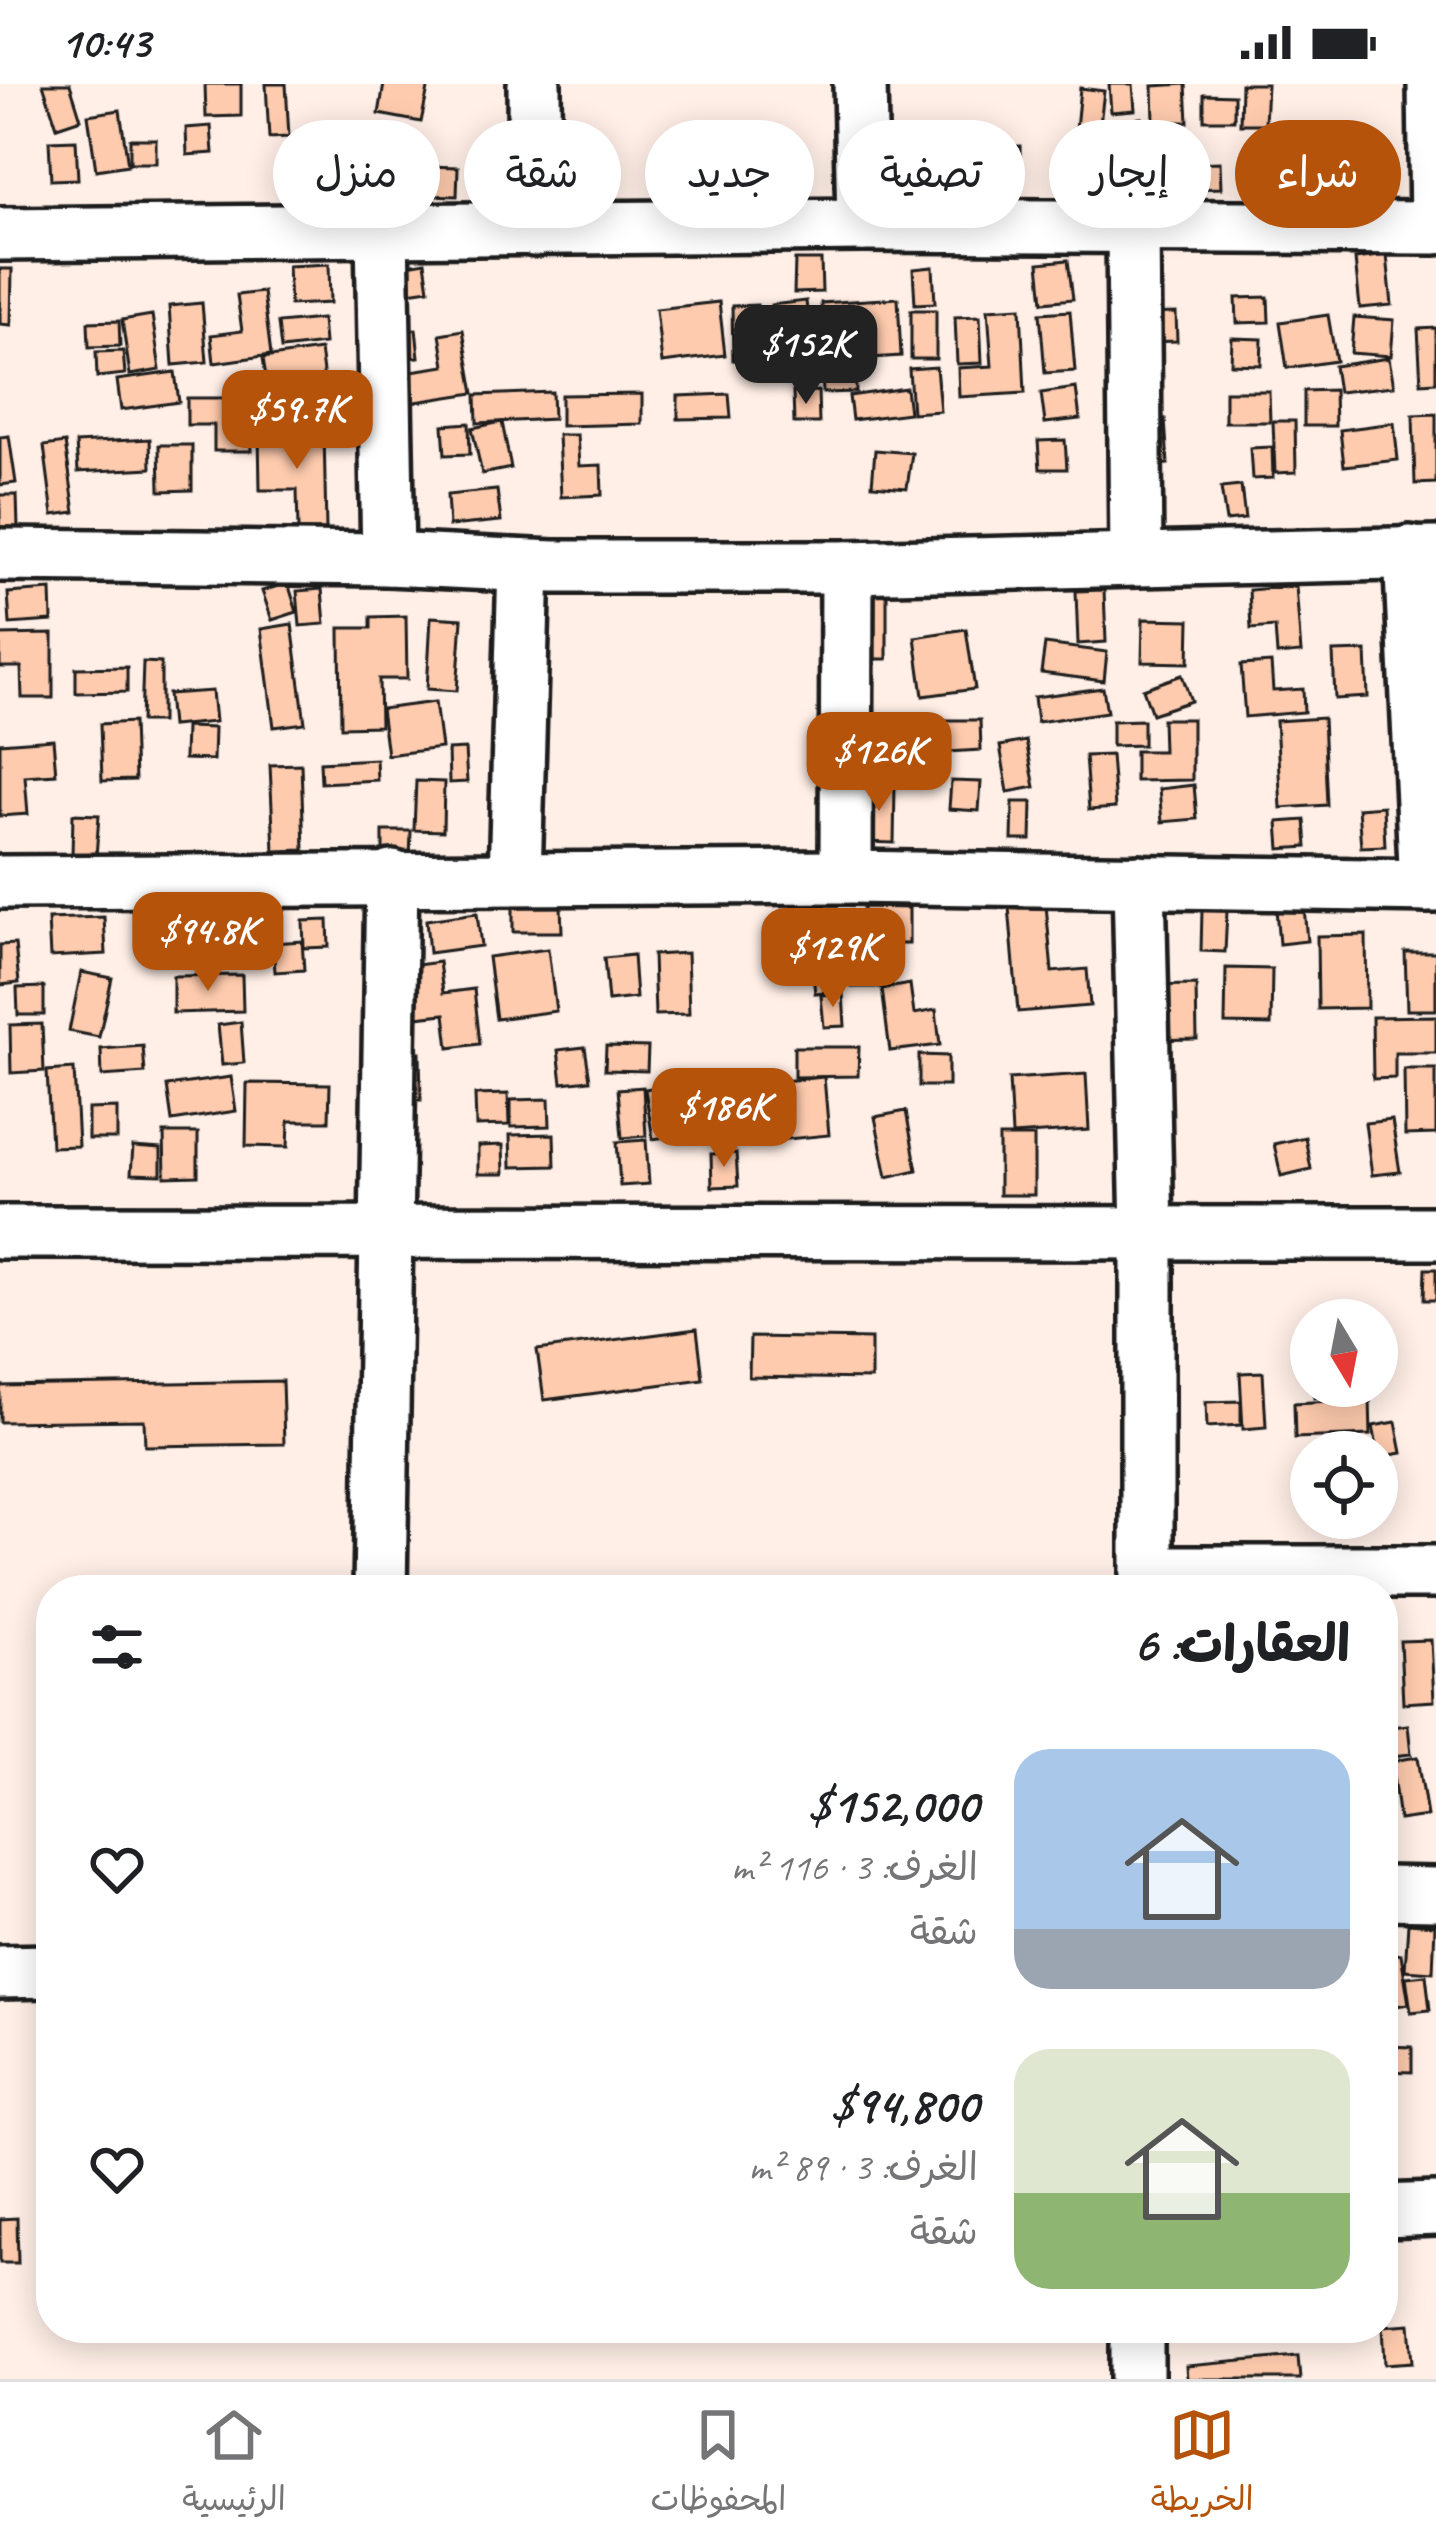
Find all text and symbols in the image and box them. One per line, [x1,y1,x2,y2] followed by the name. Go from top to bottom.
[60,14,150,71] text: 10:43
[273,120,440,228] chip: منزل
[464,120,621,228] chip: شقة
[645,120,814,228] chip: جديد
[838,120,1025,228] chip: تصفية
[1049,120,1211,228] chip: إيجار
[1235,120,1401,228] chip: شراء
[722,305,890,407] pin: $152K
[761,319,851,368] text: $152K
[199,370,395,472] pin: $59.7K
[249,384,345,433] text: $59.7K
[795,712,963,814] pin: $126K
[834,726,924,775] text: $126K
[110,892,306,994] pin: $94.8K
[159,906,257,955] text: $94.8K
[749,908,917,1010] pin: $129K
[788,922,878,971] text: $129K
[640,1068,808,1170] pin: $186K
[679,1082,769,1131] text: $186K
[1290,1299,1398,1407] north arrow
[1290,1299,1398,1539] map controls
[1290,1431,1398,1539] button: locate
[1133,1612,1350,1676] text: العقارات: 6
[84,1614,150,1680] icon: filters
[808,1773,978,1837] text: $152,000
[1110,1797,1254,1941] icon: home
[84,1836,150,1902] icon: heart
[731,1843,978,1892] text: الغرف: 3 · 116 m²
[910,1907,978,1956] text: شقة
[831,2073,978,2137] text: $94,800
[1110,2097,1254,2241] icon: home
[84,2136,150,2202] icon: heart
[748,2143,978,2192] text: الغرف: 3 · 89 m²
[910,2207,978,2256] text: شقة
[182,2402,286,2528] tab: الرئيسية
[650,2402,786,2528] tab: المحفوظات
[1151,2402,1254,2528] tab: الخريطة

